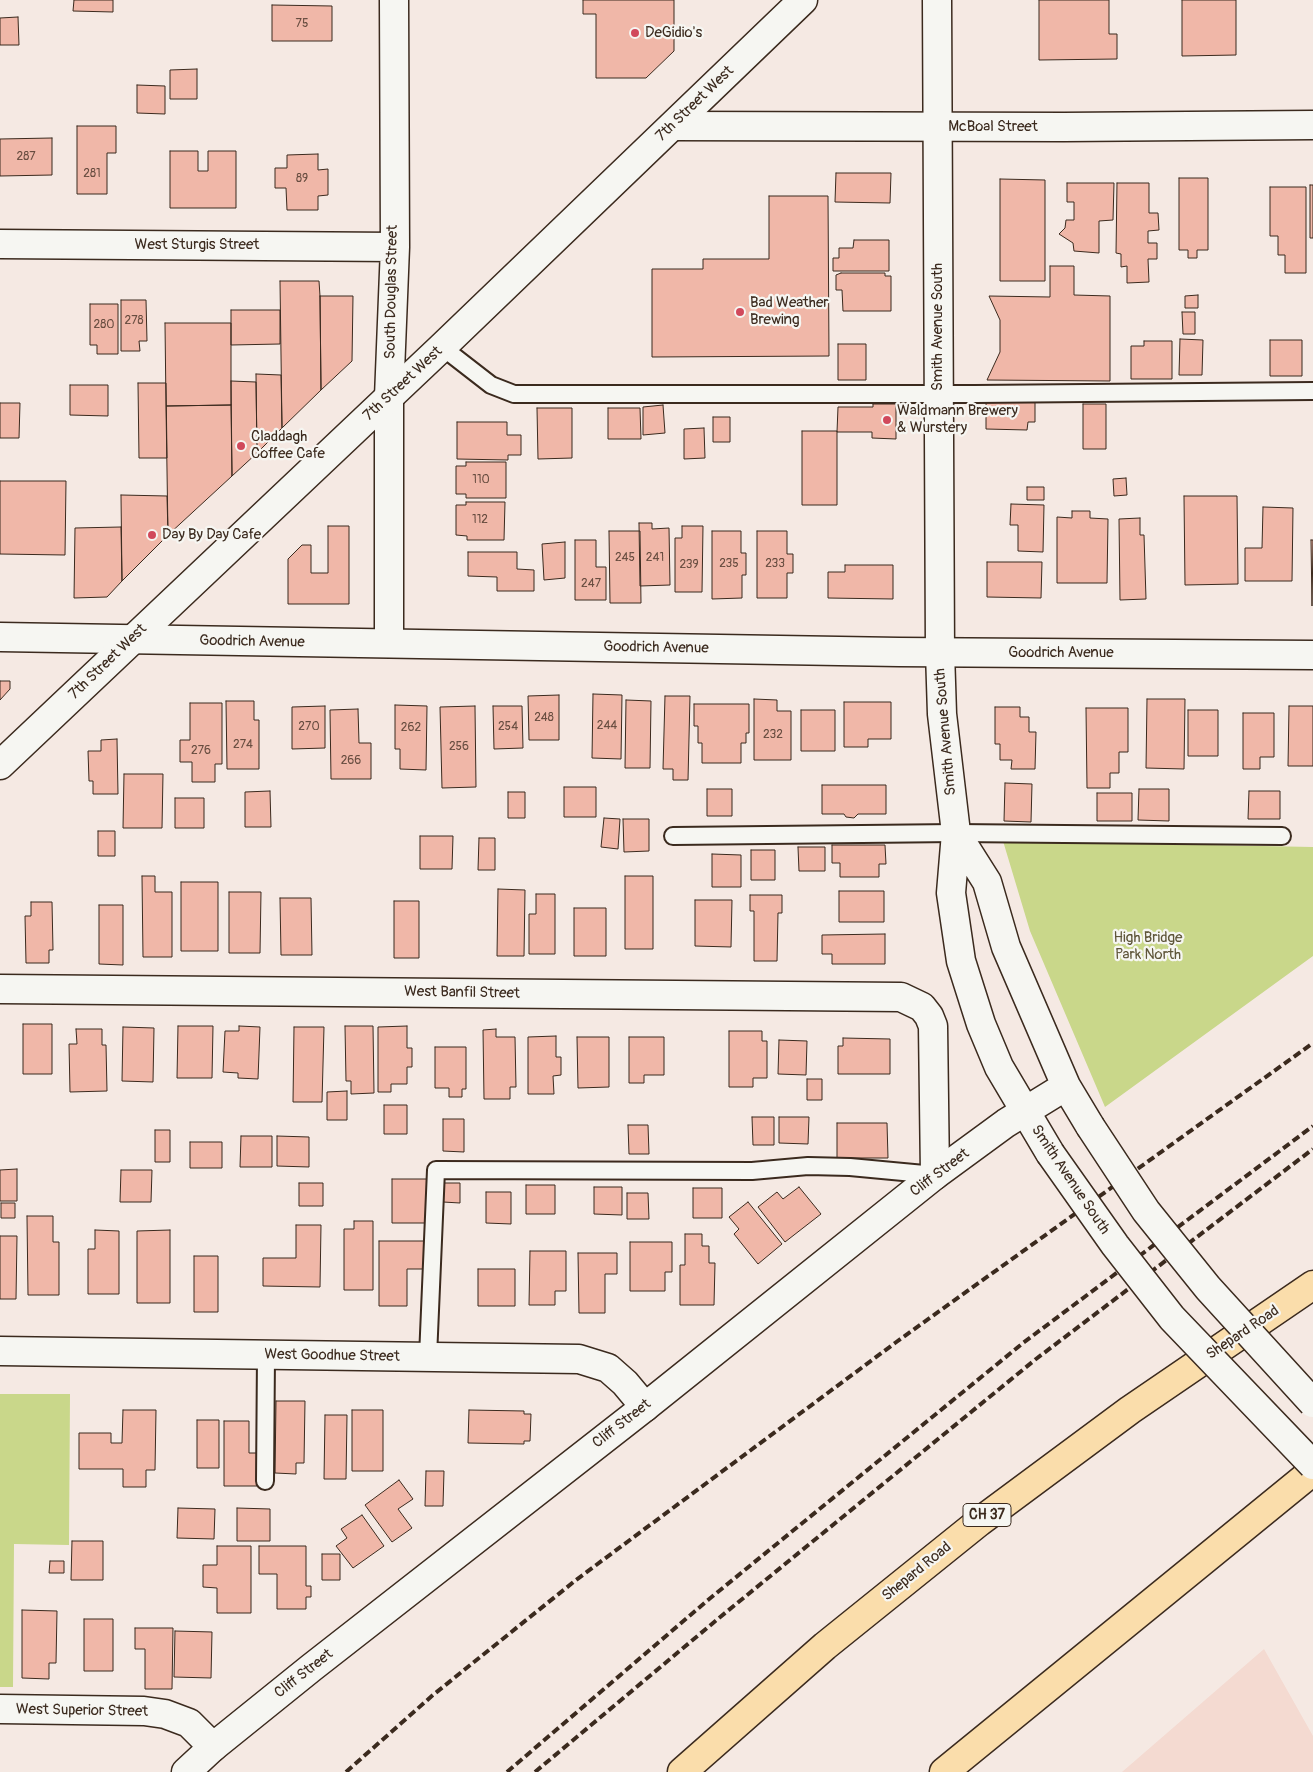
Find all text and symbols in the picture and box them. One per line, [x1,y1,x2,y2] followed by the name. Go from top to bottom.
[296,17,308,31] house number: 75
[645,24,702,42] place label: DeGidio's
[629,27,641,39] marker: DeGidio's
[652,62,738,146] street label: 7th Street West
[948,118,1038,136] street label: McBoal Street
[16,150,36,164] house number: 287
[83,167,101,181] house number: 281
[296,172,308,186] house number: 89
[382,225,402,359] street label: South Douglas Street
[135,236,259,254] street label: West Sturgis Street
[929,263,947,391] street label: Smith Avenue South
[750,294,829,329] place label: Bad Weather Brewing
[734,306,746,318] marker: Bad Weather Brewing
[124,314,144,328] house number: 278
[94,318,114,332] house number: 280
[360,343,446,425] street label: 7th Street West
[897,402,1018,437] place label: Waldmann Brewery & Wurstery
[881,414,893,426] marker: Waldmann Brewery & Wurstery
[251,428,325,463] place label: Claddagh Coffee Cafe
[235,440,247,452] marker: Claddagh Coffee Cafe
[472,473,490,487] house number: 110
[472,513,488,527] house number: 112
[162,526,261,544] place label: Day By Day Cafe
[146,529,158,541] marker: Day By Day Cafe
[615,551,635,565] house number: 245
[646,551,664,565] house number: 241
[719,557,739,571] house number: 235
[765,557,785,571] house number: 233
[679,558,699,572] house number: 239
[581,577,601,591] house number: 247
[65,620,151,704] street label: 7th Street West
[199,632,305,652] street label: Goodrich Avenue
[603,638,709,658] street label: Goodrich Avenue
[1008,644,1114,662] street label: Goodrich Avenue
[931,668,961,796] street label: Smith Avenue South
[534,711,554,725] house number: 248
[597,719,617,733] house number: 244
[298,720,320,734] house number: 270
[498,720,518,734] house number: 254
[401,721,421,735] house number: 262
[763,728,783,742] house number: 232
[233,738,253,752] house number: 274
[449,740,469,754] house number: 256
[191,744,211,758] house number: 276
[341,754,361,768] house number: 266
[1114,929,1182,964] park label: High Bridge Park North
[404,983,520,1003] street label: West Banfil Street
[1027,1122,1113,1238] street label: Smith Avenue South
[907,1145,973,1201] street label: Cliff Street
[1203,1302,1283,1364] street label: Shepard Road
[264,1346,400,1366] street label: West Goodhue Street
[589,1396,655,1452] street label: Cliff Street
[963,1504,1011,1526] road number: CH 37
[879,1539,955,1605] street label: Shepard Road
[271,1646,337,1702] street label: Cliff Street
[16,1701,148,1721] street label: West Superior Street

